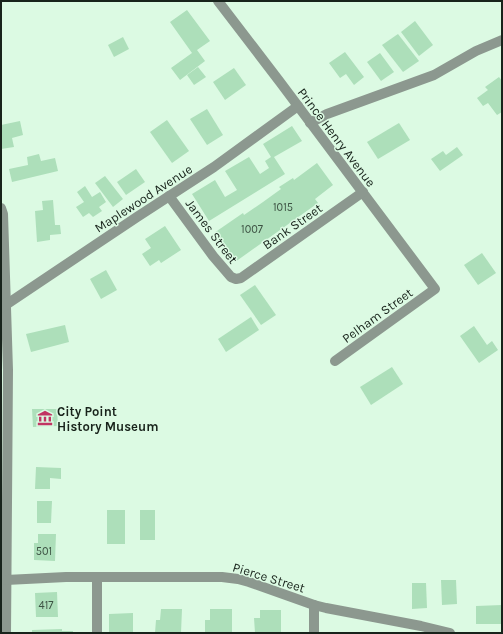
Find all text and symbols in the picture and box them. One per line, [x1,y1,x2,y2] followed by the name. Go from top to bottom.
[295,85,379,190] street label: Prince Henry Avenue
[92,161,195,236] street label: Maplewood Avenue
[182,196,241,267] street label: James Street
[260,200,325,252] street label: Bank Street
[273,201,293,214] house number: 1015
[241,223,263,236] house number: 1007
[339,285,416,346] street label: Pelham Street
[57,404,158,434] place label: City Point History Museum
[36,409,54,427] museum icon: City Point History Museum
[36,545,52,558] house number: 501
[231,559,307,596] street label: Pierce Street
[39,599,53,612] house number: 417

